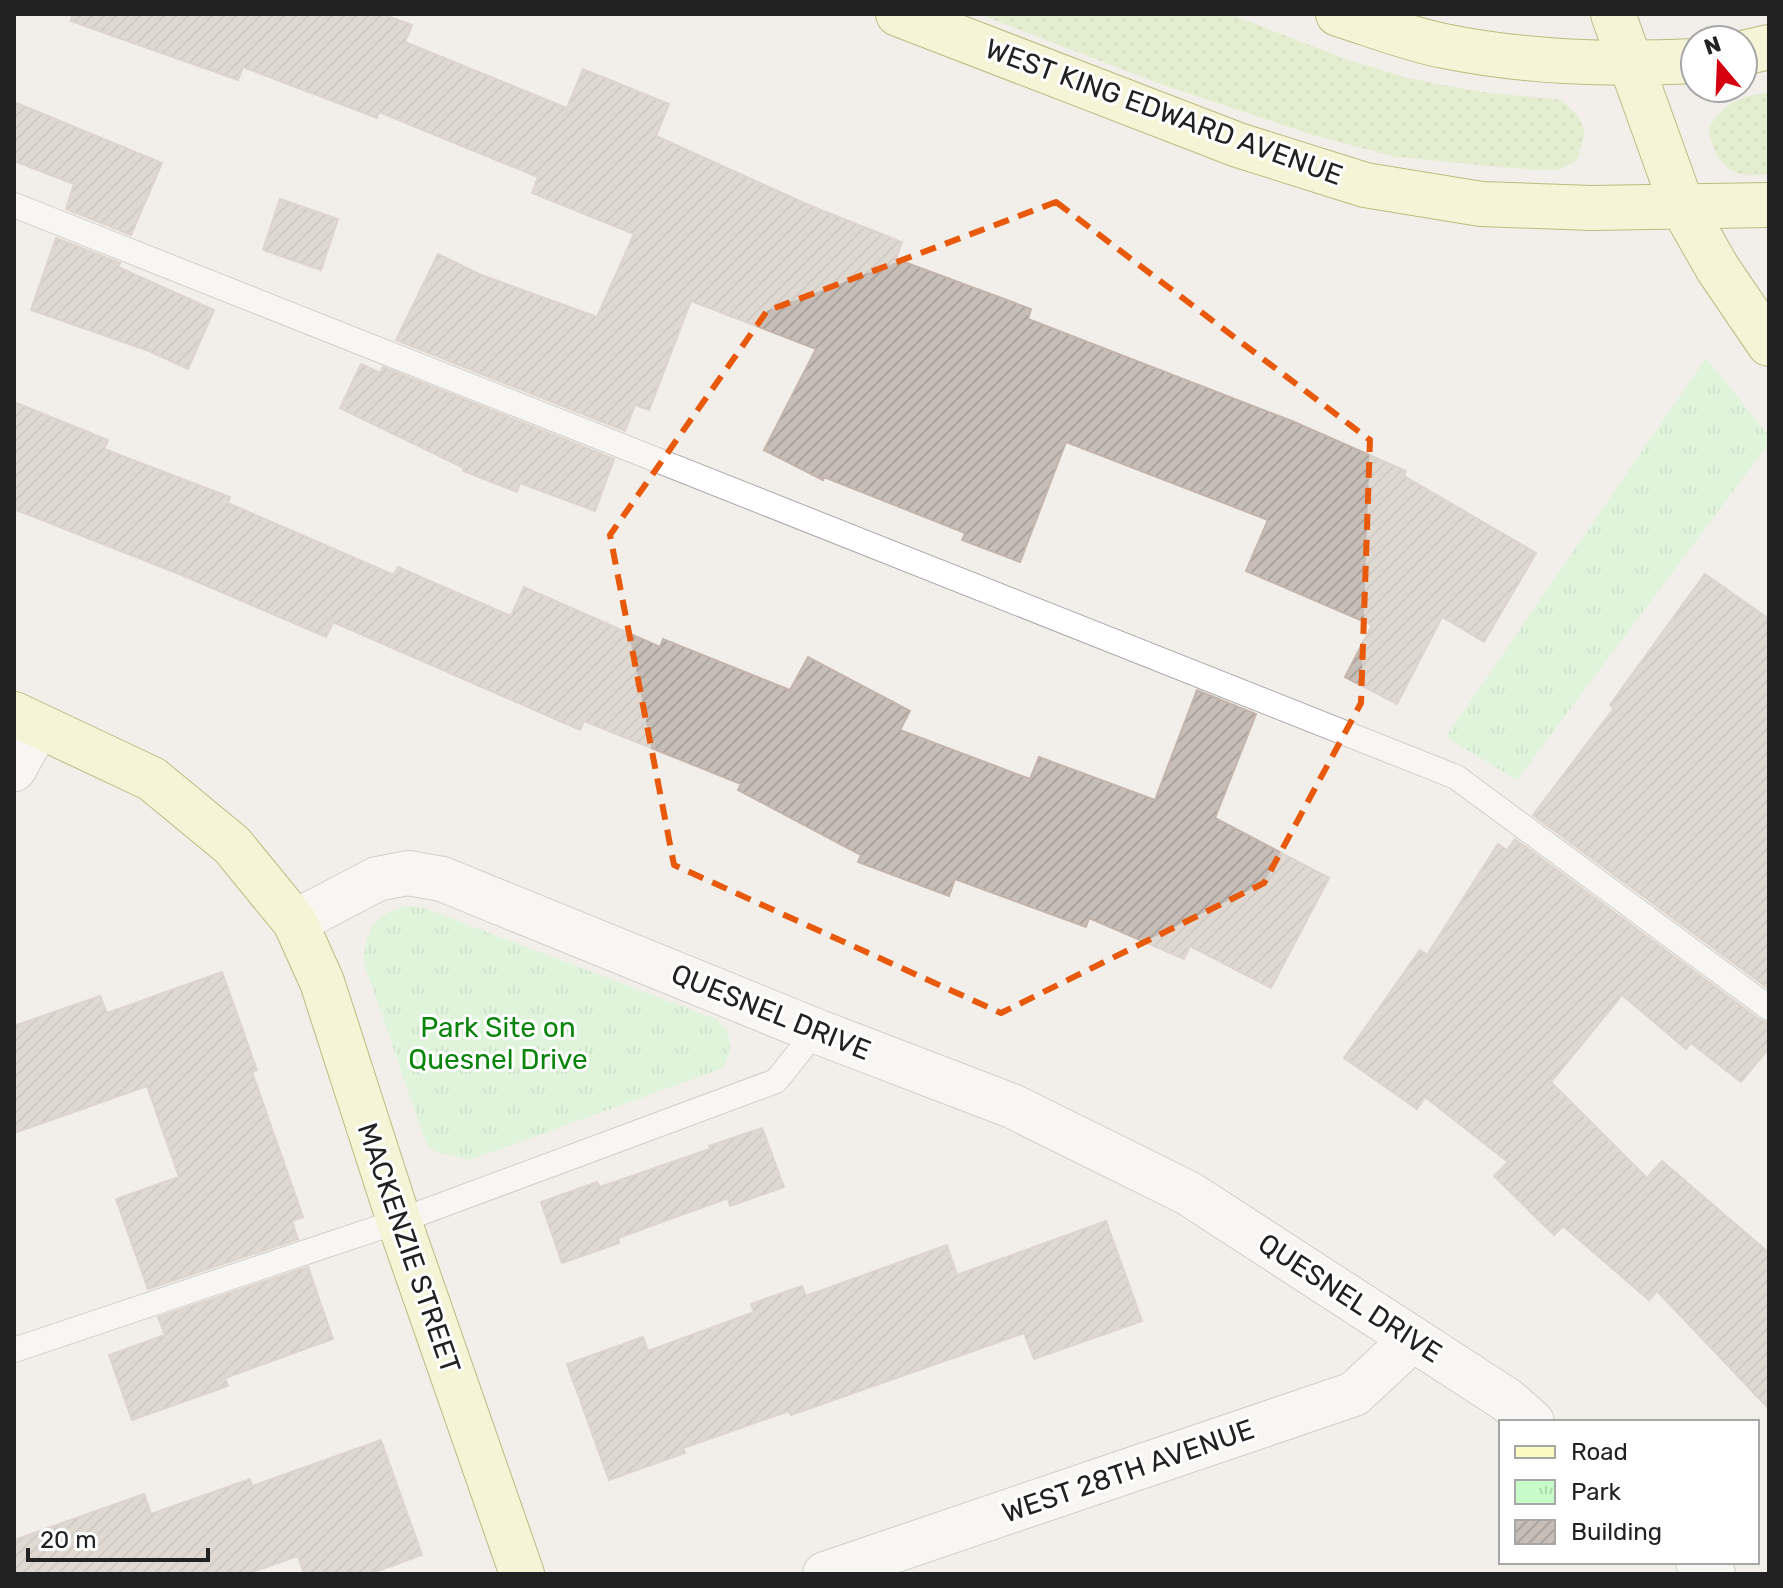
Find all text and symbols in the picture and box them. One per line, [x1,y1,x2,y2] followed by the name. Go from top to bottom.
[1679,24,1759,104] north arrow
[1701,30,1725,61] text: N
[981,32,1347,192] street label: WEST KING EDWARD AVENUE
[667,957,875,1067] street label: QUESNEL DRIVE
[408,1011,588,1076] park label: Park Site on Quesnel Drive
[351,1118,467,1378] street label: MACKENZIE STREET
[1252,1226,1448,1370] street label: QUESNEL DRIVE
[998,1412,1258,1530] street label: WEST 28TH AVENUE
[1499,1420,1759,1564] legend
[1571,1438,1628,1466] text: Road
[1571,1478,1622,1506] text: Park
[28,1512,208,1562] scale bar
[1571,1518,1662,1546] text: Building
[40,1526,97,1554] text: 20 m

